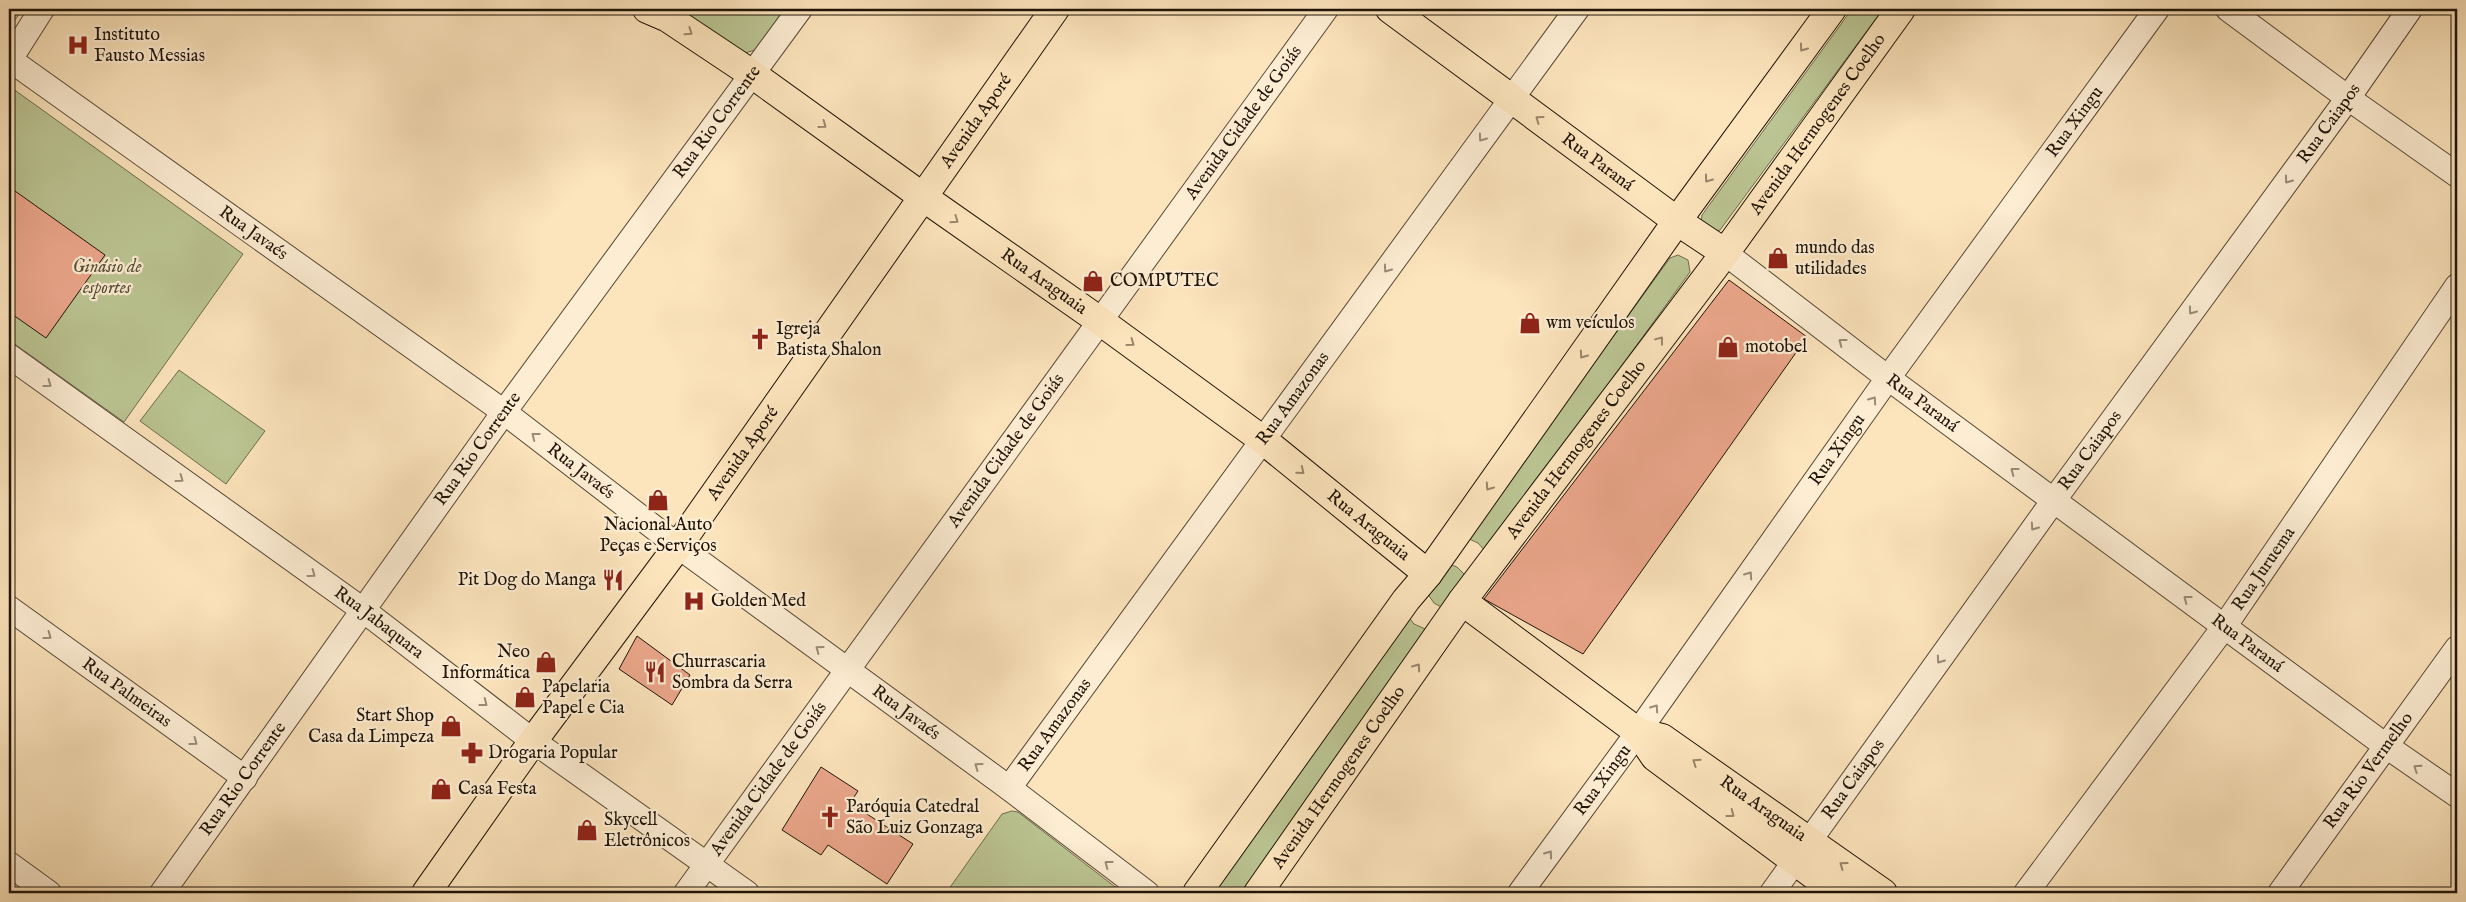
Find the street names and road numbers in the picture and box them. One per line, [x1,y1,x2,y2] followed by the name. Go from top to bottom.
[1744,29,1891,220] street label: Avenida Hermogenes Coelho
[1180,41,1307,205] street label: Avenida Cidade de Goiás
[668,61,766,183] street label: Rua Rio Corrente
[935,69,1017,174] street label: Avenida Aporé
[2292,79,2366,168] street label: Rua Caiapos
[2041,82,2108,162] street label: Rua Xingu
[1557,128,1639,197] street label: Rua Paraná
[214,201,292,266] street label: Rua Javaés
[996,243,1092,320] street label: Rua Araguaia
[1251,347,1335,450] street label: Rua Amazonas
[1501,355,1652,544] street label: Avenida Hermogenes Coelho
[942,369,1070,533] street label: Avenida Cidade de Goiás
[1881,369,1963,438] street label: Rua Paraná
[429,387,526,510] street label: Rua Rio Corrente
[701,402,784,506] street label: Avenida Aporé
[2053,406,2127,495] street label: Rua Caiapos
[1804,409,1871,490] street label: Rua Xingu
[542,438,619,505] street label: Rua Javaés
[1322,485,1415,566] street label: Rua Araguaia
[2227,522,2301,615] street label: Rua Juruema
[329,581,429,664] street label: Rua Jabaquara
[2206,609,2288,678] street label: Rua Paraná
[77,653,176,733] street label: Rua Palmeiras
[1013,674,1097,776] street label: Rua Amazonas
[867,680,945,745] street label: Rua Javaés
[1266,681,1411,874] street label: Avenida Hermogenes Coelho
[705,697,832,861] street label: Avenida Cidade de Goiás
[2319,707,2419,834] street label: Rua Rio Vermelho
[195,717,292,840] street label: Rua Rio Corrente
[1817,734,1890,824] street label: Rua Caiapos
[1569,740,1637,820] street label: Rua Xingu
[1715,770,1811,847] street label: Rua Araguaia

